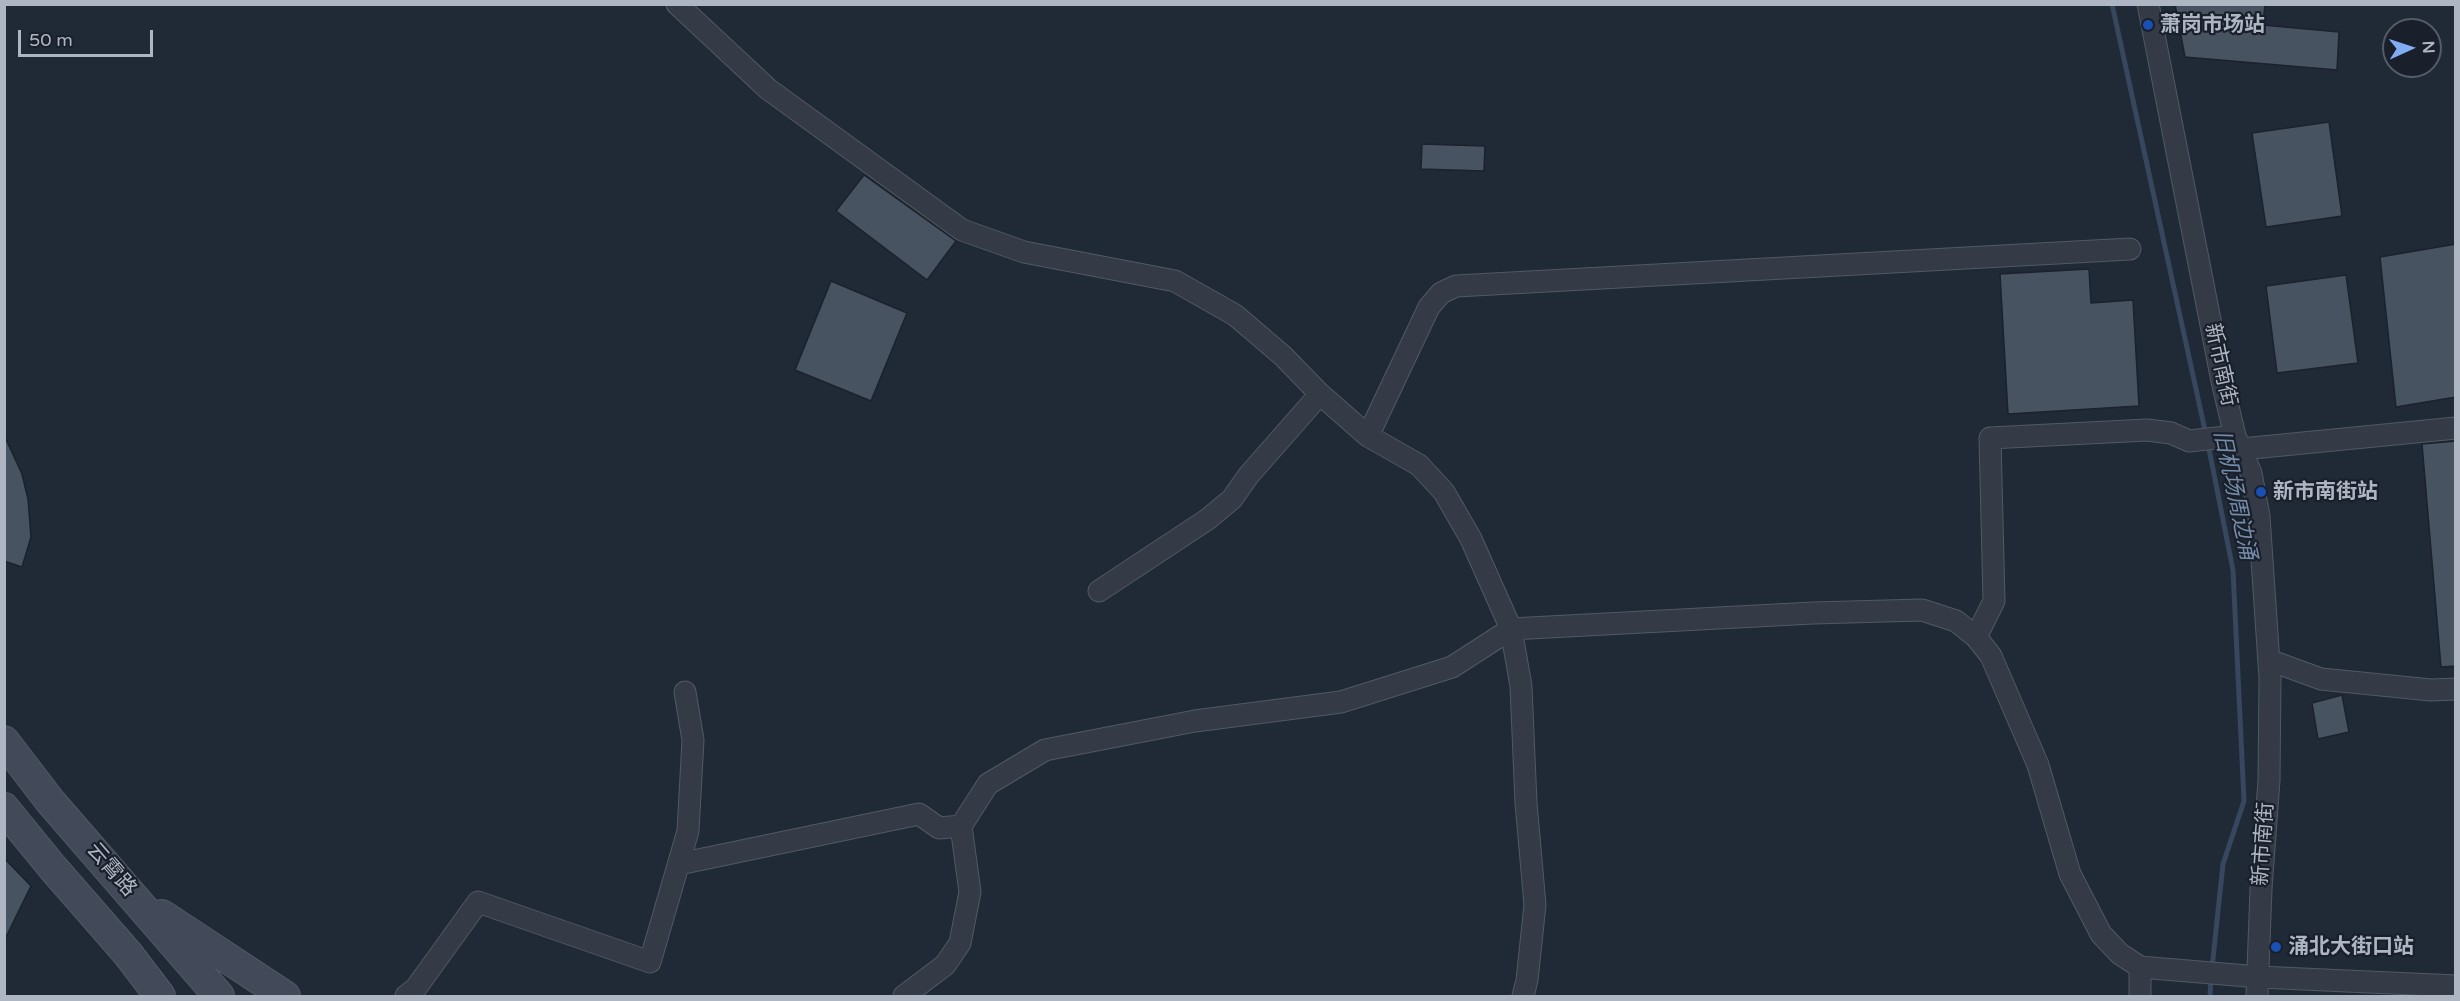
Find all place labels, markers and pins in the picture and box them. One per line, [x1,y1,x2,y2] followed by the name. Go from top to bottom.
[2160,12,2265,38] place label: 萧岗市场站
[2141,18,2155,32] marker: 萧岗市场站
[2273,479,2378,505] place label: 新市南街站
[2254,485,2268,499] marker: 新市南街站
[2288,934,2414,960] place label: 涌北大街口站
[2269,940,2283,954] marker: 涌北大街口站

